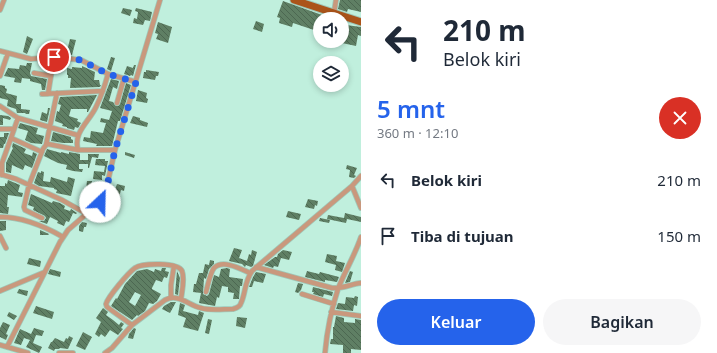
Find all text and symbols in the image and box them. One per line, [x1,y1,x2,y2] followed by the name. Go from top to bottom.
[443,11,526,49] text: 210 m
[313,12,349,92] map controls
[313,12,349,48] button: sound
[377,16,429,68] icon: left
[37,40,71,74] pin
[43,46,65,68] icon: arrive
[443,47,521,71] text: Belok kiri
[313,56,349,92] button: layers
[377,92,445,125] text: 5 mnt
[659,97,701,139] button: close
[377,124,458,142] text: 360 m · 12:10
[377,169,399,191] icon: left
[411,170,482,190] text: Belok kiri
[657,170,701,190] text: 210 m
[79,181,121,223] position arrow
[377,225,399,247] icon: arrive
[411,226,514,246] text: Tiba di tujuan
[657,226,701,246] text: 150 m
[377,299,535,345] button: Keluar
[543,299,701,345] button: Bagikan

